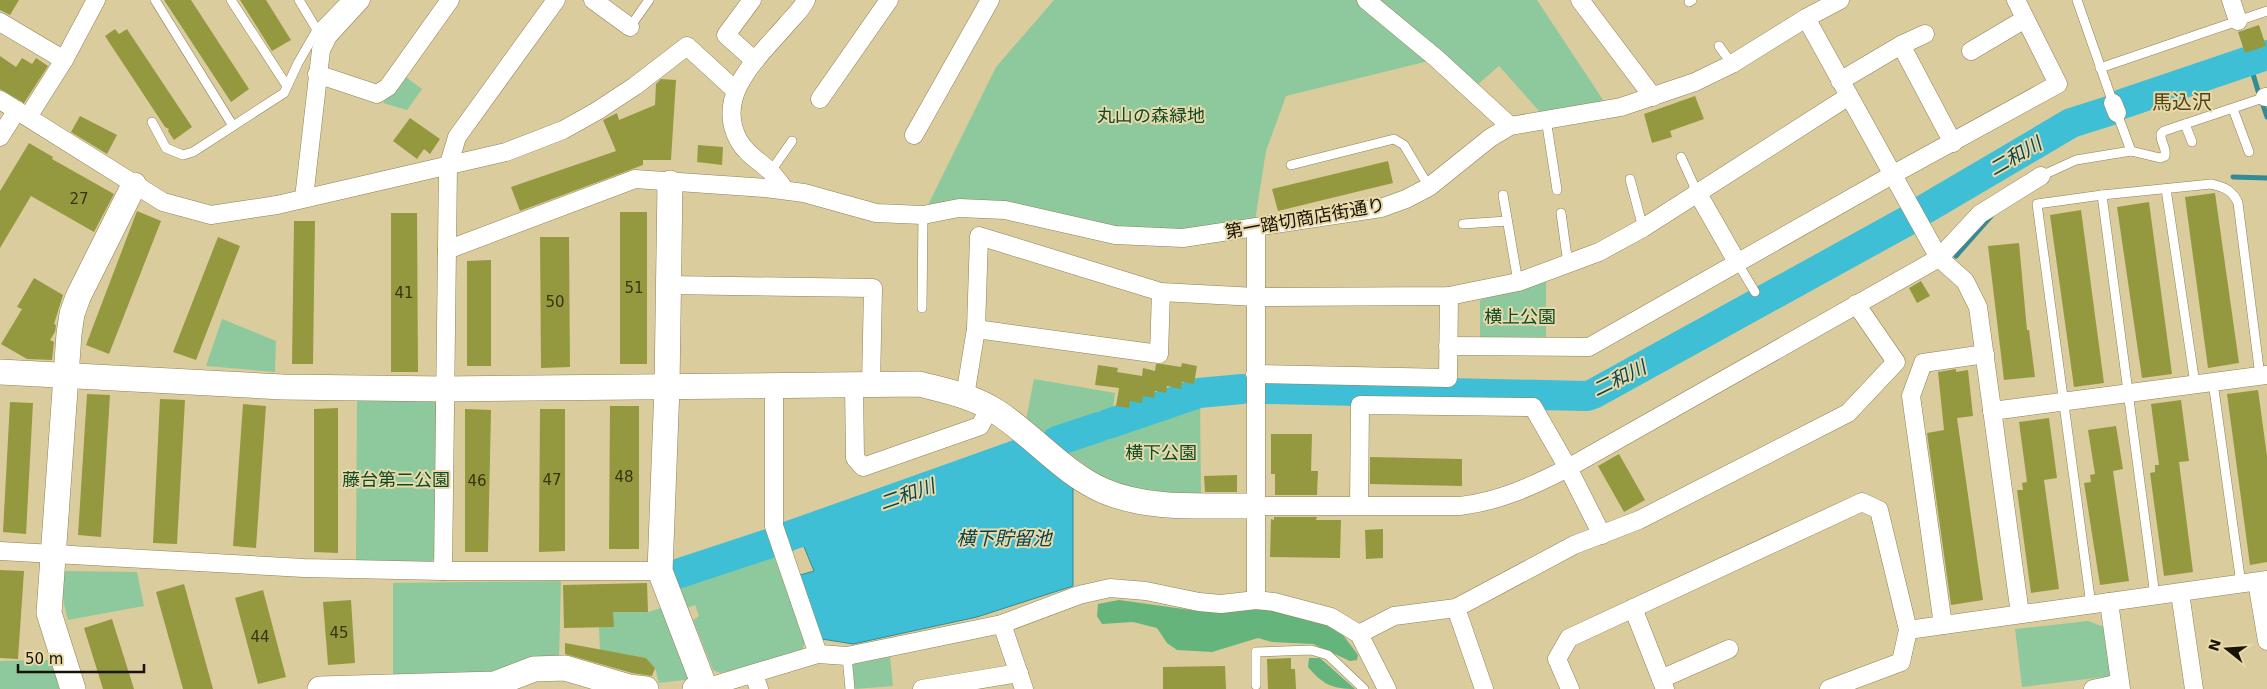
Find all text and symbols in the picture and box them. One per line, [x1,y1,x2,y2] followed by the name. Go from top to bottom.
[2152,90,2212,114] district label: 馬込沢
[1097,105,1205,126] park label: 丸山の森緑地
[1985,131,2047,180] water label: 二和川
[69,190,89,208] house number: 27
[1223,194,1387,242] street label: 第一踏切商店街通り
[624,279,644,297] house number: 51
[394,284,414,302] house number: 41
[545,293,565,311] house number: 50
[1484,306,1556,327] park label: 横上公園
[1589,355,1651,400] water label: 二和川
[1125,442,1197,463] park label: 横下公園
[614,468,634,486] house number: 48
[342,469,450,490] park label: 藤台第二公園
[542,471,562,489] house number: 47
[467,472,487,490] house number: 46
[876,474,939,514] water label: 二和川
[956,527,1053,549] water label: 横下貯留池
[329,624,349,642] house number: 45
[2202,624,2252,674] north arrow
[250,628,270,646] house number: 44
[2205,637,2224,653] text: N
[18,642,144,674] scale bar
[25,650,63,668] text: 50 m

